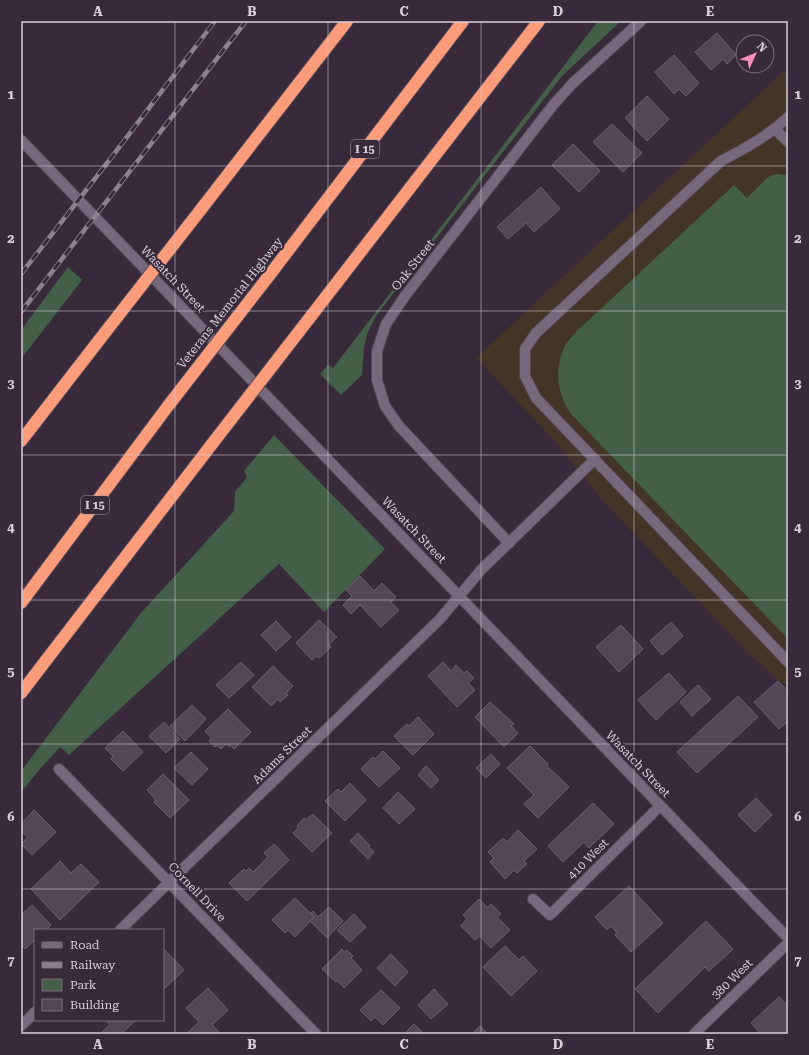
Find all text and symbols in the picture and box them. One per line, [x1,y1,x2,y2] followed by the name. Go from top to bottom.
[93,4,103,19] text: A
[247,4,257,19] text: B
[399,4,409,19] text: C
[553,4,563,19] text: D
[706,4,714,19] text: E
[735,34,775,74] north arrow
[754,40,770,55] text: N
[7,87,15,102] text: 1
[794,87,802,102] text: 1
[351,140,379,158] road number: I 15
[7,231,15,246] text: 2
[794,231,802,246] text: 2
[174,234,286,371] street label: Veterans Memorial Highway
[389,236,438,293] street label: Oak Street
[138,243,208,315] street label: Wasatch Street
[7,376,15,391] text: 3
[794,376,802,391] text: 3
[379,494,449,566] street label: Wasatch Street
[81,496,109,514] road number: I 15
[7,520,15,535] text: 4
[794,520,802,535] text: 4
[7,664,15,679] text: 5
[794,664,802,679] text: 5
[250,723,315,787] street label: Adams Street
[603,728,673,800] street label: Wasatch Street
[7,809,15,824] text: 6
[794,809,802,824] text: 6
[565,835,612,882] street label: 410 West
[165,859,229,925] street label: Cornell Drive
[34,929,164,1021] legend
[70,938,100,952] text: Road
[7,953,15,968] text: 7
[794,953,802,968] text: 7
[709,956,756,1002] street label: 380 West
[70,958,116,972] text: Railway
[70,978,97,992] text: Park
[70,998,119,1012] text: Building
[93,1037,103,1052] text: A
[247,1037,257,1052] text: B
[399,1037,409,1052] text: C
[553,1037,563,1052] text: D
[706,1037,714,1052] text: E

